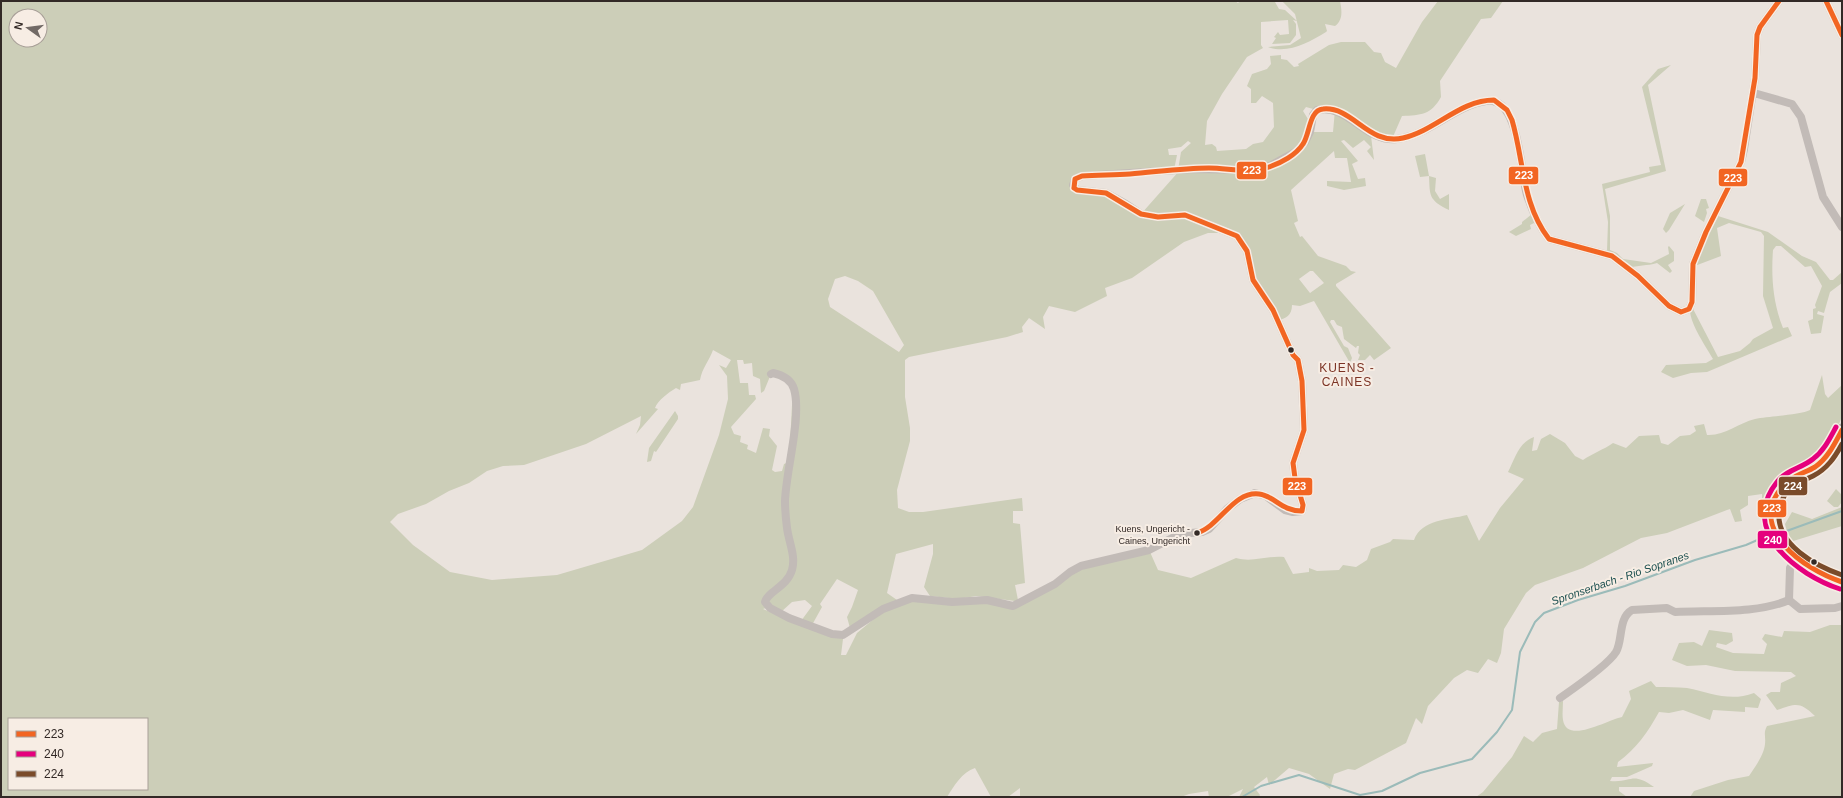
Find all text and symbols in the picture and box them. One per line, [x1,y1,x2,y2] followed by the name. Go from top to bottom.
[8,8,48,48] north arrow
[12,20,25,31] text: N
[1236,161,1267,180] line badge: 223
[1243,164,1261,176] text: 223
[1508,166,1539,185] line badge: 223
[1718,168,1748,187] line badge: 223
[1515,169,1533,181] text: 223
[1724,172,1742,184] text: 223
[1286,345,1296,355] unlabelled marker
[1319,361,1375,389] district label: KUENS - CAINES
[1778,476,1808,496] line badge: 224
[1282,477,1313,496] line badge: 223
[1288,480,1306,492] text: 223
[1784,480,1803,492] text: 224
[1757,499,1787,518] line badge: 223
[1763,502,1781,514] text: 223
[1115,524,1190,546] place label: Kuens, Ungericht - Caines, Ungericht
[1192,528,1202,538] marker: Kuens, Ungericht - Caines, Ungericht
[1757,530,1788,549] line badge: 240
[1764,534,1782,546] text: 240
[1550,549,1691,607] water label: Spronserbach - Rio Sopranes
[1809,557,1819,567] unlabelled marker
[8,718,148,790] legend
[44,727,64,741] text: 223
[44,747,64,761] text: 240
[44,767,64,781] text: 224

